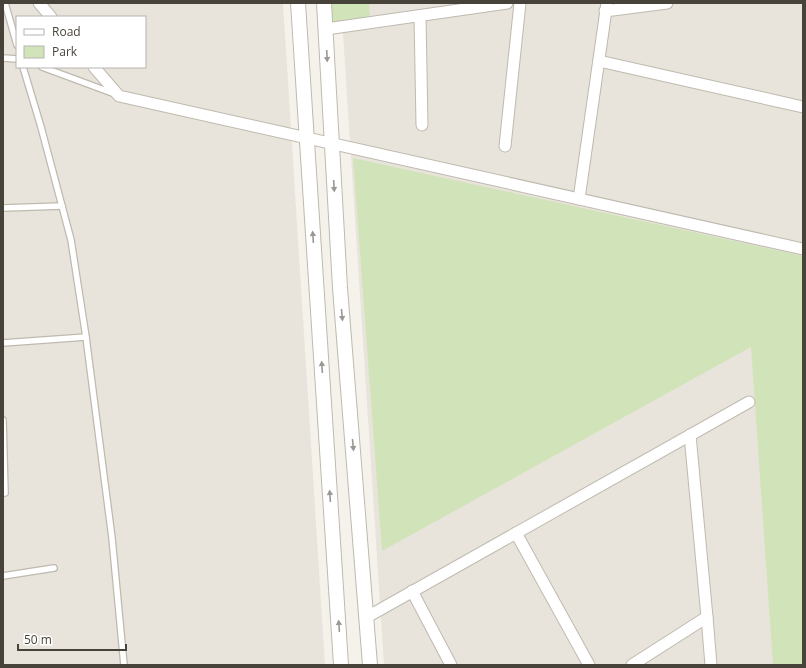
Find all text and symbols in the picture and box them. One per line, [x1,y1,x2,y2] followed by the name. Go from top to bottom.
[16,16,146,68] legend
[52,23,81,40] text: Road
[52,43,78,60] text: Park
[324,50,331,62] one-way arrow
[331,180,338,192] one-way arrow
[310,231,317,243] one-way arrow
[339,309,346,321] one-way arrow
[318,361,325,373] one-way arrow
[350,439,356,451] one-way arrow
[327,490,334,502] one-way arrow
[335,620,342,632] one-way arrow
[18,626,126,652] scale bar
[24,631,52,648] text: 50 m

